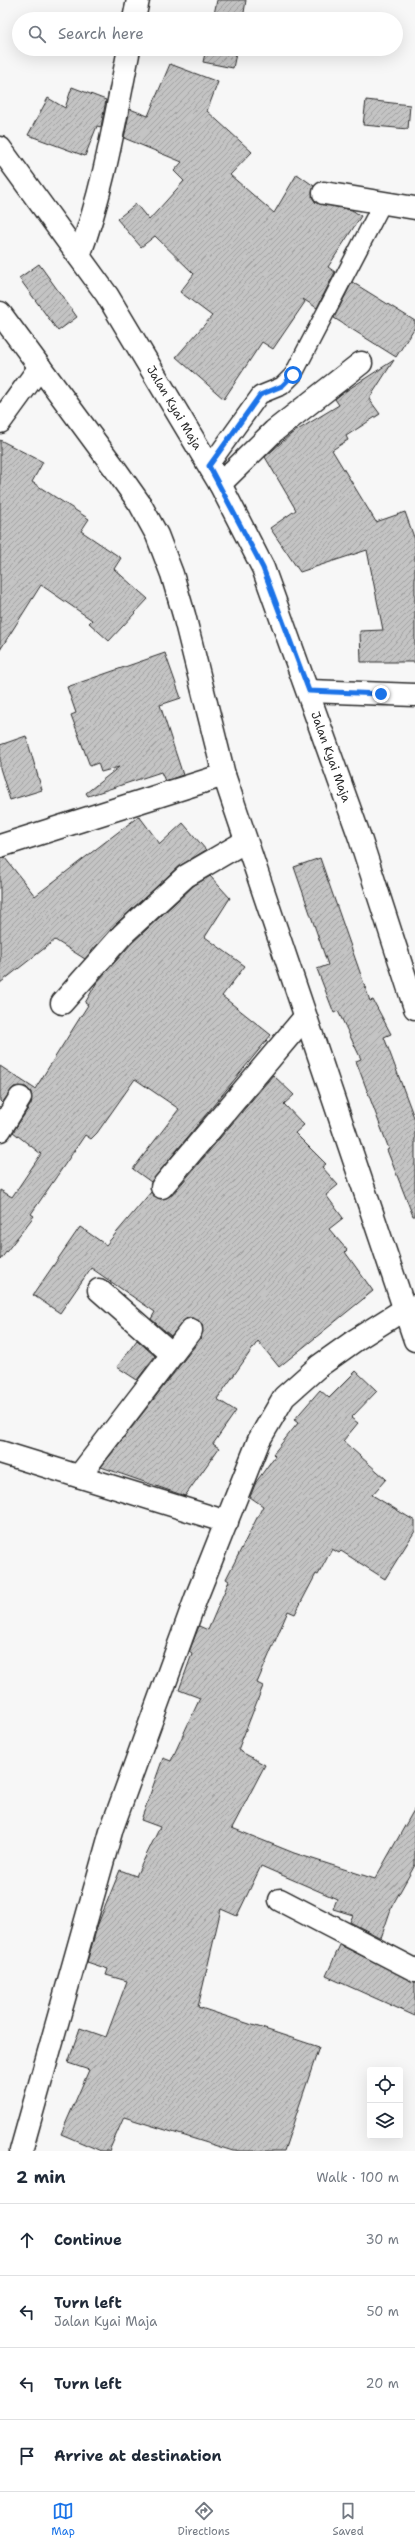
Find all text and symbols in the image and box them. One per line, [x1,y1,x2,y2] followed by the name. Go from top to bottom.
[12,12,403,56] search box
[26,23,48,45] icon: search
[58,24,144,44] text: Search here
[143,363,206,453] street label: Jalan Kyai Maja
[284,366,302,384] route start
[372,685,390,703] route end
[307,709,355,805] street label: Jalan Kyai Maja
[367,2067,403,2139] map controls
[367,2067,403,2103] button: locate
[367,2103,403,2139] button: layers
[16,2166,66,2188] text: 2 min
[316,2169,399,2186] text: Walk · 100 m
[16,2229,38,2251] icon: ahead
[54,2230,122,2250] text: Continue
[365,2231,399,2248] text: 30 m
[54,2293,122,2313] text: Turn left
[16,2301,38,2323] icon: left
[366,2303,399,2320] text: 50 m
[54,2313,157,2330] text: Jalan Kyai Maja
[16,2373,38,2395] icon: left
[54,2374,122,2394] text: Turn left
[366,2375,399,2392] text: 20 m
[16,2445,38,2467] icon: arrive
[54,2446,222,2466] text: Arrive at destination
[51,2500,75,2539] tab: Map
[177,2500,230,2539] tab: Directions
[332,2500,364,2539] tab: Saved

